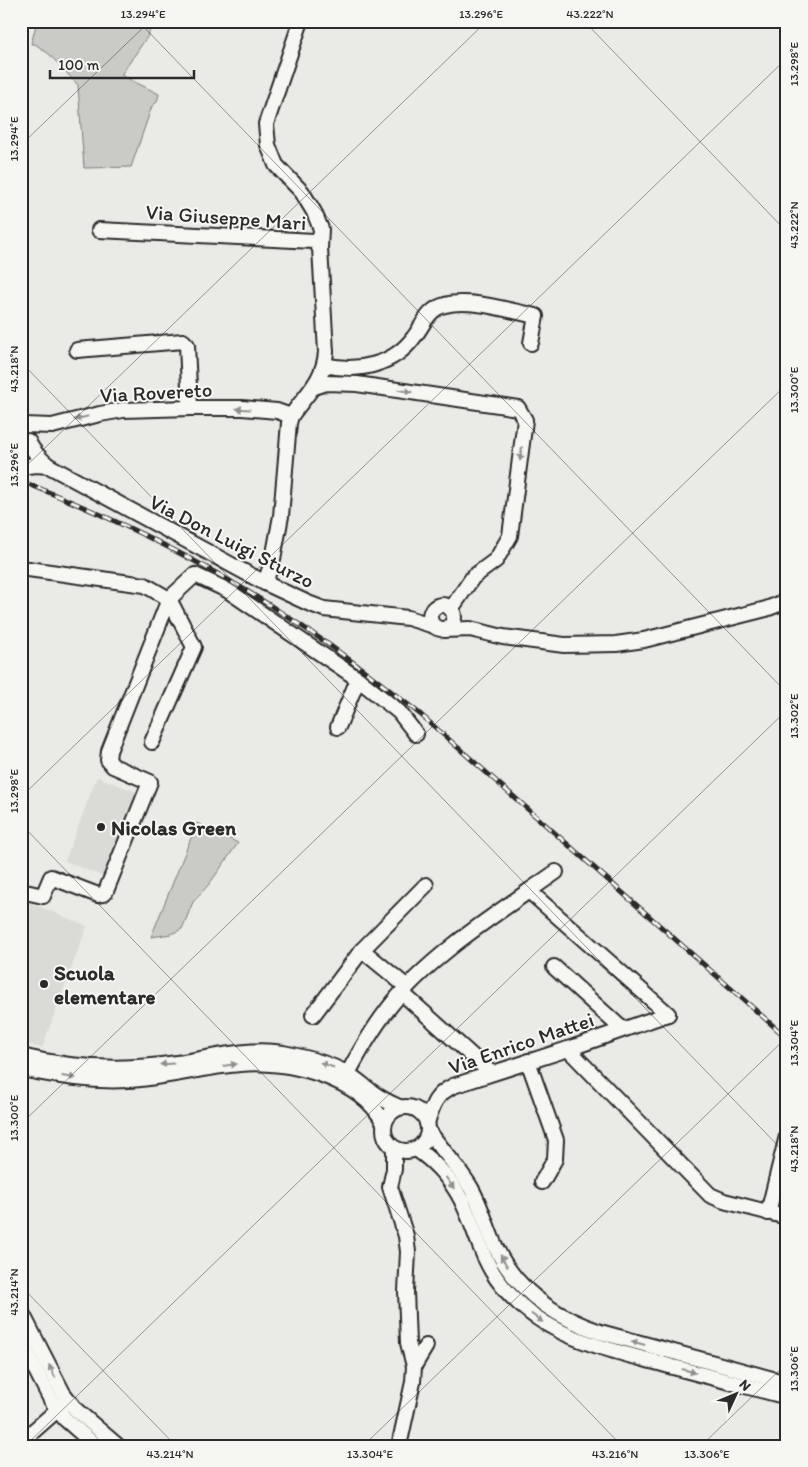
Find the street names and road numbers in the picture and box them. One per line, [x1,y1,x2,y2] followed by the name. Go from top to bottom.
[145,199,307,235] street label: Via Giuseppe Mari
[99,377,213,407] street label: Via Rovereto
[145,489,319,593] street label: Via Don Luigi Sturzo
[445,1006,597,1080] street label: Via Enrico Mattei

